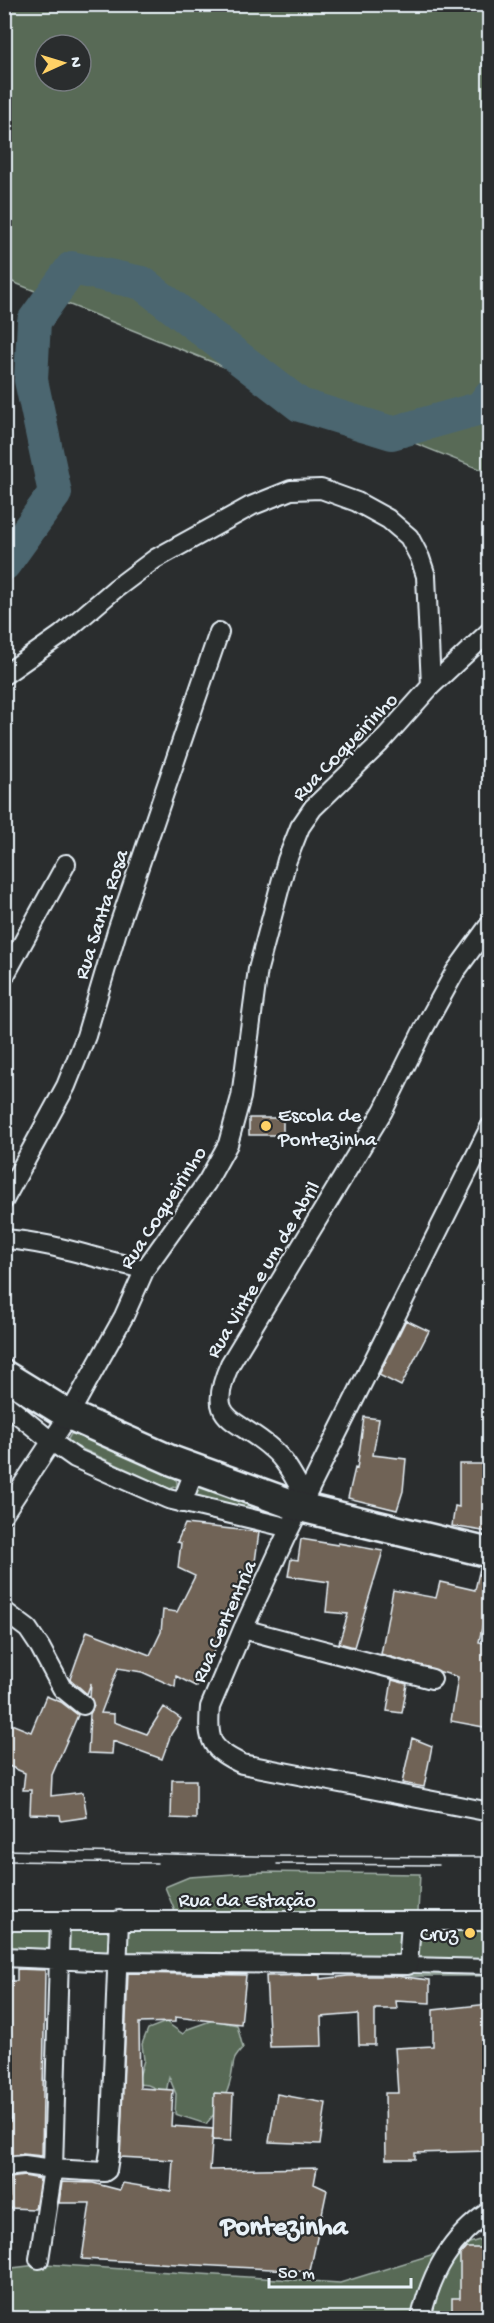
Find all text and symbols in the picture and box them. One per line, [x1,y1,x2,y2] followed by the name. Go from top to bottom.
[33,33,93,93] north arrow
[65,56,84,69] text: N
[288,689,405,808] street label: Rua Coqueirinho
[71,846,137,983] street label: Rua Santa Rosa
[277,1105,378,1154] place label: Escola de Pontezinha
[259,1119,273,1133] marker: Escola de Pontezinha
[116,1143,214,1275] street label: Rua Coqueirinho
[202,1178,328,1364] street label: Rua Vinte e um de Abril
[188,1556,265,1687] street label: Rua Cententria
[178,1890,316,1915] street label: Rua da Estação
[420,1924,459,1949] place label: Cruz
[463,1926,477,1940] marker: Cruz
[219,2213,349,2245] district label: Pontezinha
[269,2251,412,2289] scale bar
[278,2264,315,2285] text: 50 m

